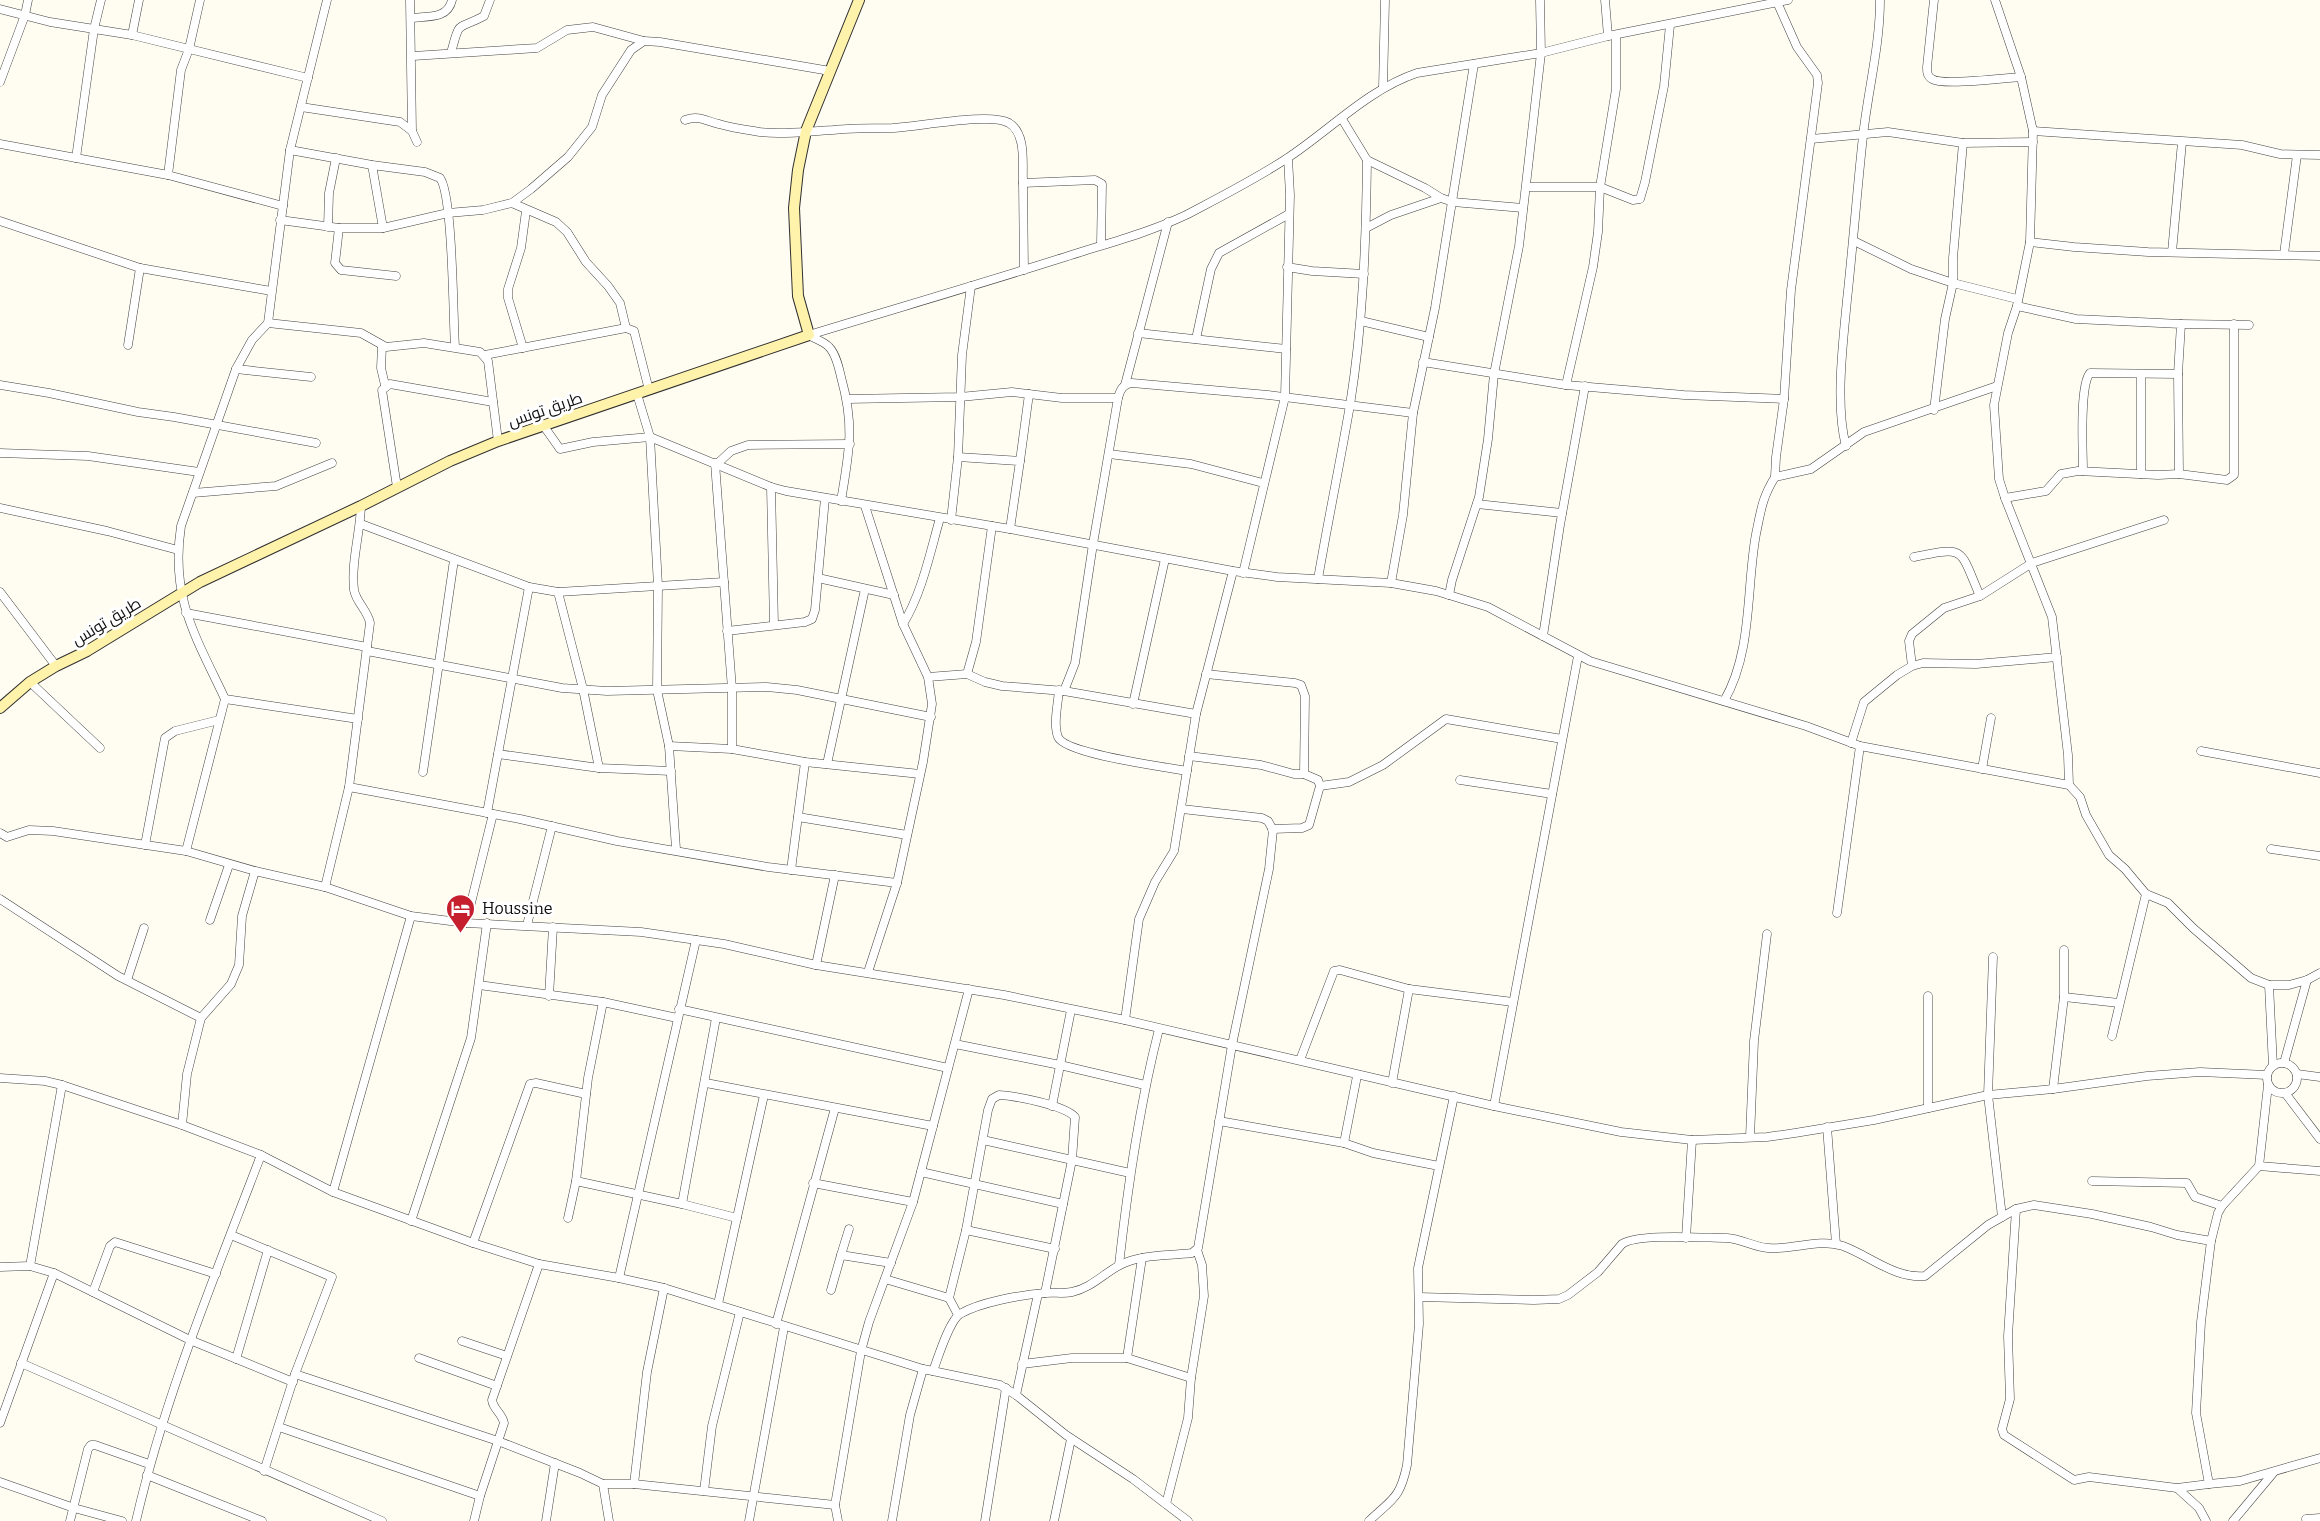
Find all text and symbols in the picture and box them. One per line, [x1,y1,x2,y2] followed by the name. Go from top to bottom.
[505,388,585,432] street label: طريق تونس
[68,593,145,650] street label: طريق تونس
[445,892,477,934] hotel icon: Houssine
[482,899,553,918] place label: Houssine

